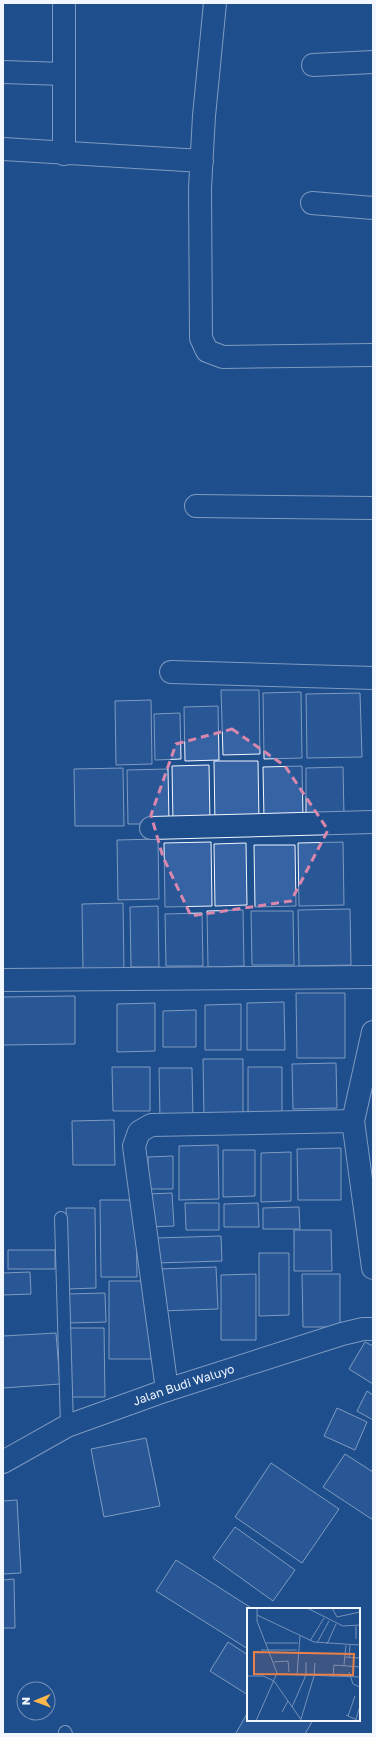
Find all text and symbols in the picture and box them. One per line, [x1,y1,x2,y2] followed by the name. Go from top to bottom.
[131,1361,236,1409] street label: Jalan Budi Waluyo
[247,1608,360,1721] inset map
[16,1681,56,1721] north arrow
[19,1697,32,1705] text: N

